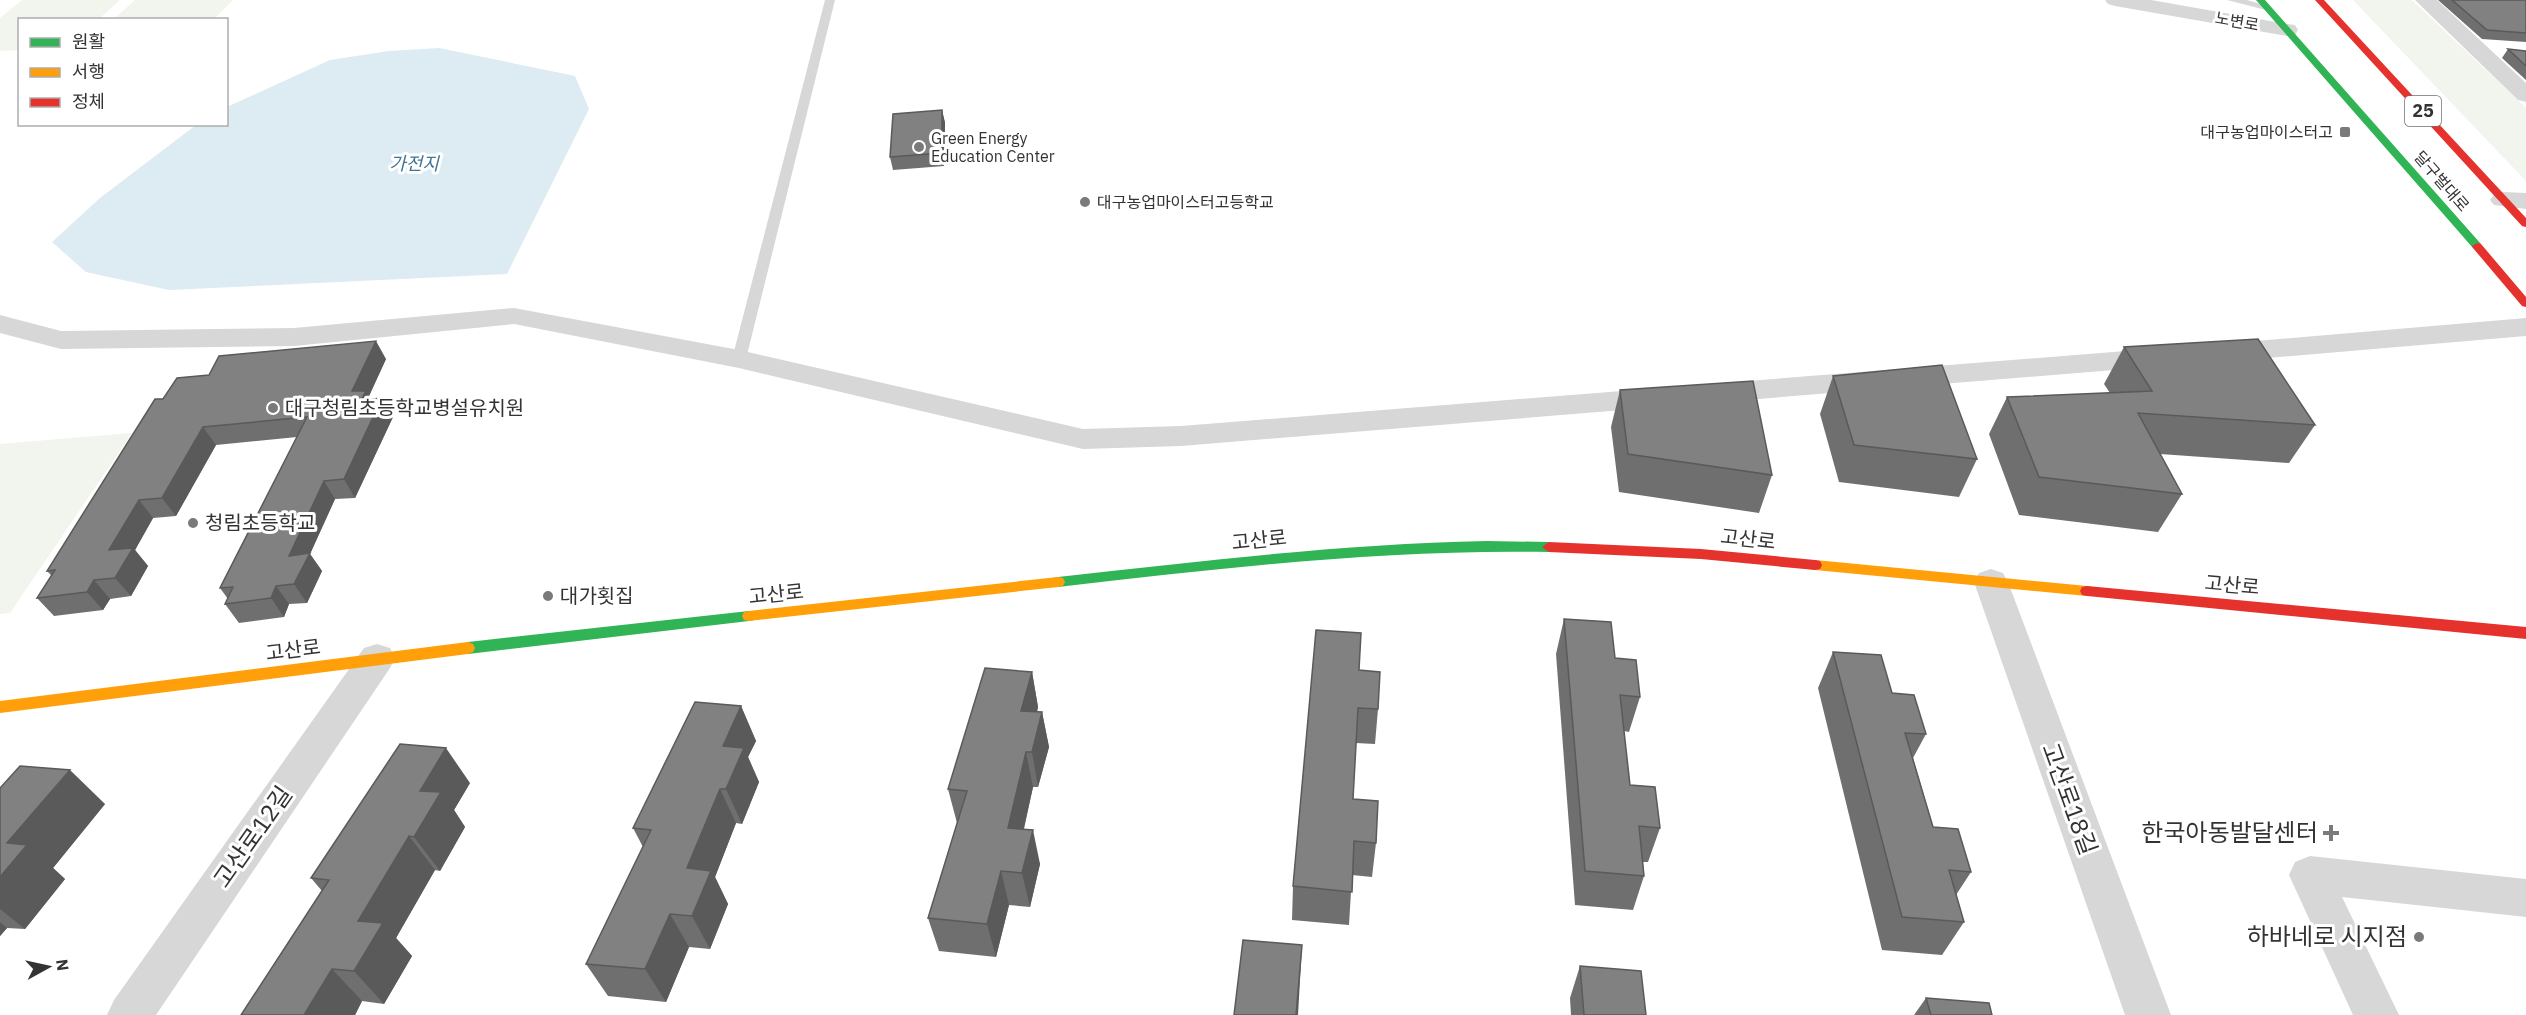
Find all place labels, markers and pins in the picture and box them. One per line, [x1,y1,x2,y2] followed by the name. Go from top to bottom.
[2201,122,2333,142] place label: 대구농업마이스터고
[2338,125,2352,139] marker: 대구농업마이스터고
[931,128,1055,166] place label: Green Energy Education Center
[912,140,926,154] marker: Green Energy Education Center
[1097,192,1274,212] place label: 대구농업마이스터고등학교
[1078,195,1092,209] marker: 대구농업마이스터고등학교
[285,394,524,421] place label: 대구청림초등학교병설유치원
[266,401,280,415] marker: 대구청림초등학교병설유치원
[205,509,315,536] place label: 청림초등학교
[186,516,200,530] marker: 청림초등학교
[560,582,634,609] place label: 대가횟집
[541,589,555,603] marker: 대가횟집
[2141,816,2318,848] place label: 한국아동발달센터
[2322,824,2340,842] marker: 한국아동발달센터
[2247,920,2407,952] place label: 하바네로 시지점
[2412,930,2426,944] marker: 하바네로 시지점

